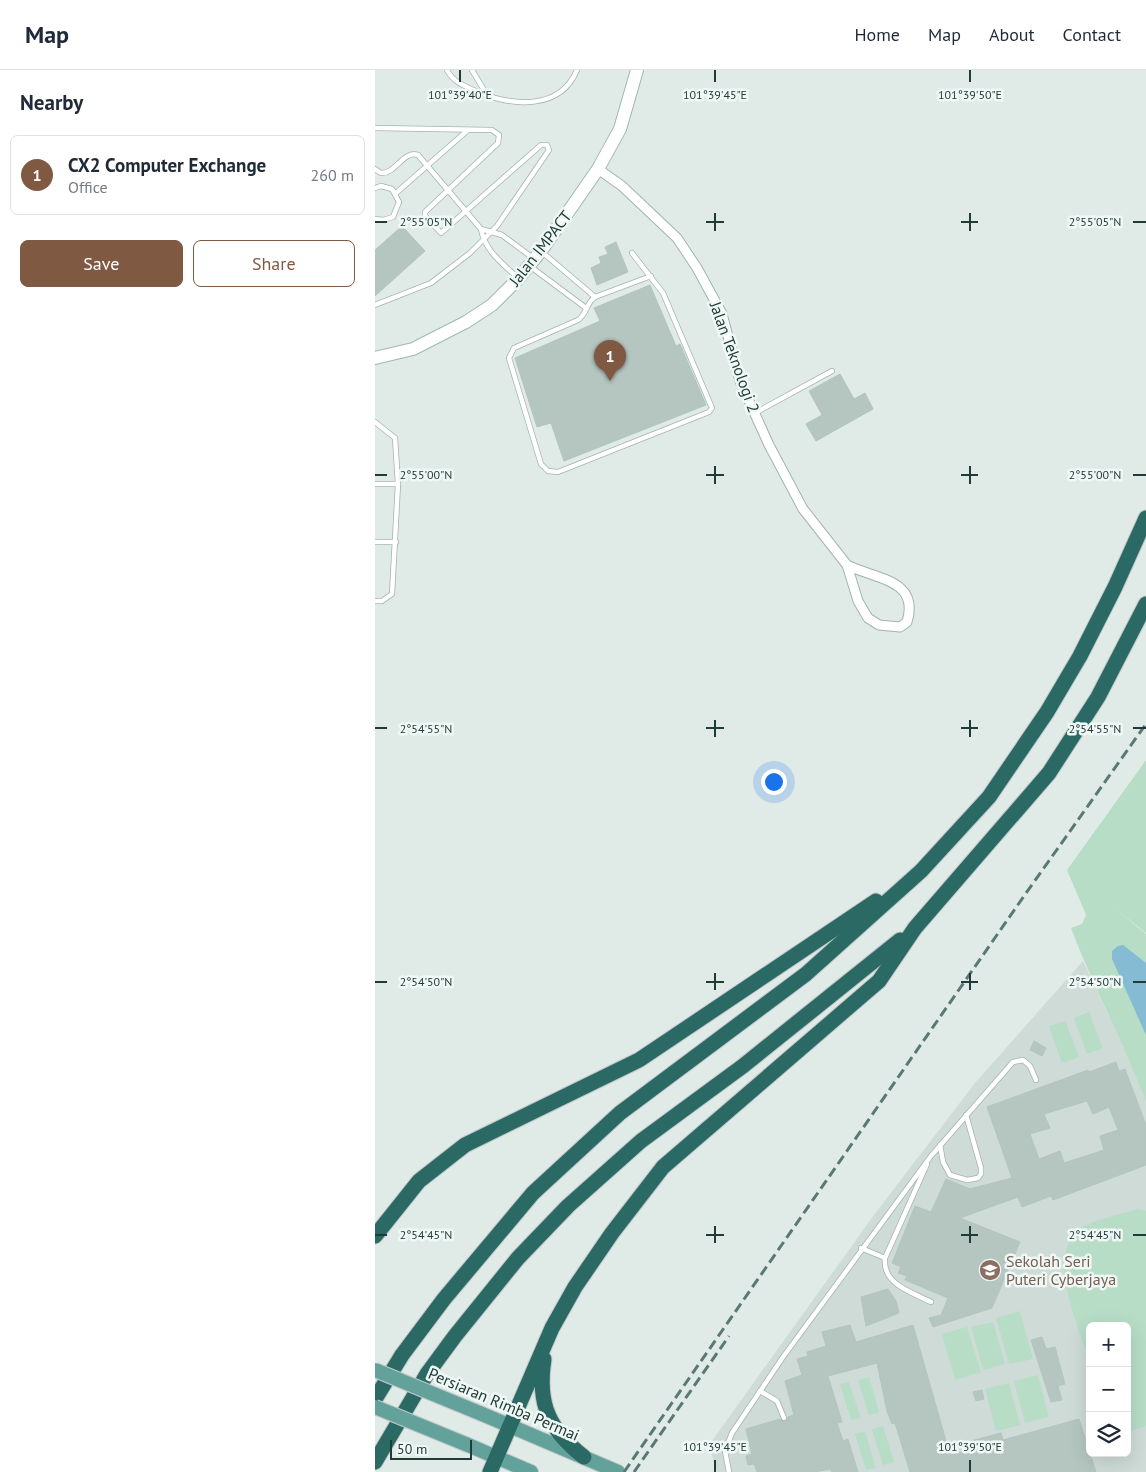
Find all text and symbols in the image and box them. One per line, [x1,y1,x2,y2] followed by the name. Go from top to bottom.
[25,19,69,50] text: Map
[854,23,900,46] text: Home
[928,23,961,46] text: Map
[989,23,1035,46] text: About
[1063,23,1121,46] text: Contact
[428,87,492,102] text: 101°39'40"E
[683,87,747,102] text: 101°39'45"E
[938,87,1002,102] text: 101°39'50"E
[20,89,83,116] text: Nearby
[68,153,266,177] text: CX2 Computer Exchange
[32,165,42,185] text: 1
[311,165,354,185] text: 260 m
[68,177,108,197] text: Office
[504,206,576,290] street label: Jalan IMPACT
[400,214,452,229] text: 2°55'05"N
[1069,214,1121,229] text: 2°55'05"N
[20,240,183,287] button: Save
[193,240,355,287] button: Share
[705,298,764,415] street label: Jalan Teknologi 2
[594,340,626,381] pin: 1
[400,467,452,482] text: 2°55'00"N
[1069,467,1121,482] text: 2°55'00"N
[400,721,452,736] text: 2°54'55"N
[1069,721,1121,736] text: 2°54'55"N
[761,769,787,795] your location
[400,974,452,989] text: 2°54'50"N
[1069,974,1121,989] text: 2°54'50"N
[400,1227,452,1242] text: 2°54'45"N
[1069,1227,1121,1242] text: 2°54'45"N
[1006,1251,1116,1289] place label: Sekolah Seri Puteri Cyberjaya
[978,1258,1002,1282] school or university icon: Sekolah Seri Puteri Cyberjaya
[1086,1322,1131,1457] map controls
[1086,1322,1131,1367] button: +
[425,1363,583,1445] street label: Persiaran Rimba Permai
[1086,1367,1131,1412] button: −
[1086,1412,1131,1457] button: layers
[390,1437,473,1460] scale bar
[683,1439,747,1454] text: 101°39'45"E
[938,1439,1002,1454] text: 101°39'50"E
[397,1440,427,1458] text: 50 m

